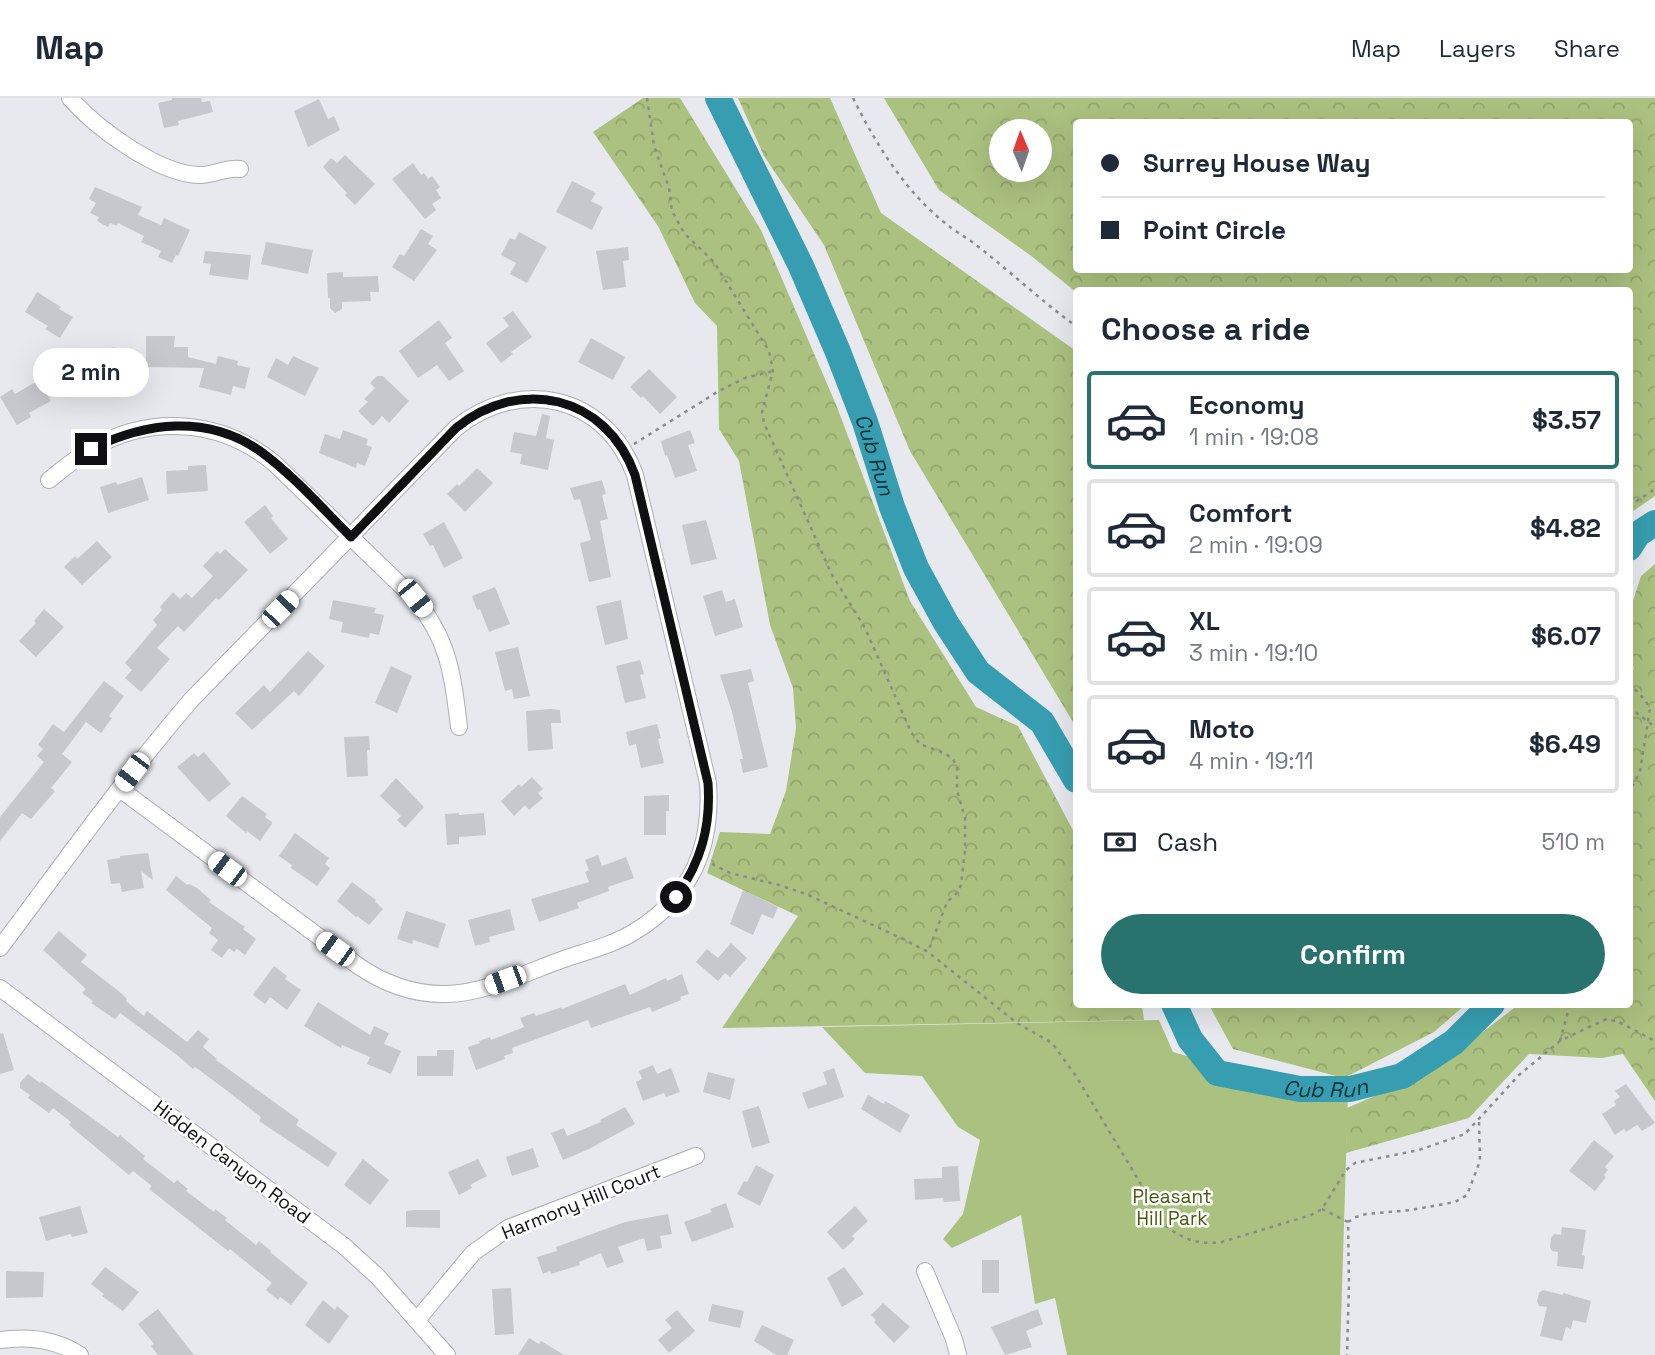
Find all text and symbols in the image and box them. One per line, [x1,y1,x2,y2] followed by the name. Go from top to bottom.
[35,27,104,69] text: Map
[1351,33,1401,64] text: Map
[1439,33,1516,64] text: Layers
[1554,33,1620,64] text: Share
[989,119,1052,182] north arrow
[989,119,1052,182] map controls
[1143,146,1370,180] text: Surrey House Way
[1143,213,1286,247] text: Point Circle
[1101,309,1311,349] text: Choose a ride
[33,348,149,396] callout: 2 min
[61,357,121,387] text: 2 min
[1189,388,1305,422] text: Economy
[1105,389,1168,452] icon: car
[1532,403,1601,437] text: $3.57
[849,410,901,500] water label: Cub Run
[1189,422,1319,452] text: 1 min · 19:08
[75,433,107,465] route end
[1189,496,1292,530] text: Comfort
[1105,497,1168,560] icon: car
[1530,511,1601,545] text: $4.82
[1189,530,1323,560] text: 2 min · 19:09
[394,575,437,621] car
[258,587,303,631] car
[1189,604,1220,638] text: XL
[1105,605,1168,668] icon: car
[1531,619,1601,653] text: $6.07
[1189,638,1318,668] text: 3 min · 19:10
[1189,712,1255,746] text: Moto
[1105,713,1168,776] icon: car
[1529,727,1601,761] text: $6.49
[1189,746,1314,776] text: 4 min · 19:11
[111,749,154,795] car
[1101,823,1139,861] icon: cash
[1157,825,1218,859] text: Cash
[1542,827,1605,857] text: 510 m
[204,848,251,890] car
[660,881,692,913] route start
[1101,914,1605,994] button: Confirm
[312,928,359,970] car
[482,963,529,997] car
[1281,1071,1372,1103] water label: Cub Run
[148,1095,316,1229] street label: Hidden Canyon Road
[498,1159,664,1245] street label: Harmony Hill Court
[1132,1184,1212,1231] park label: Pleasant Hill Park

